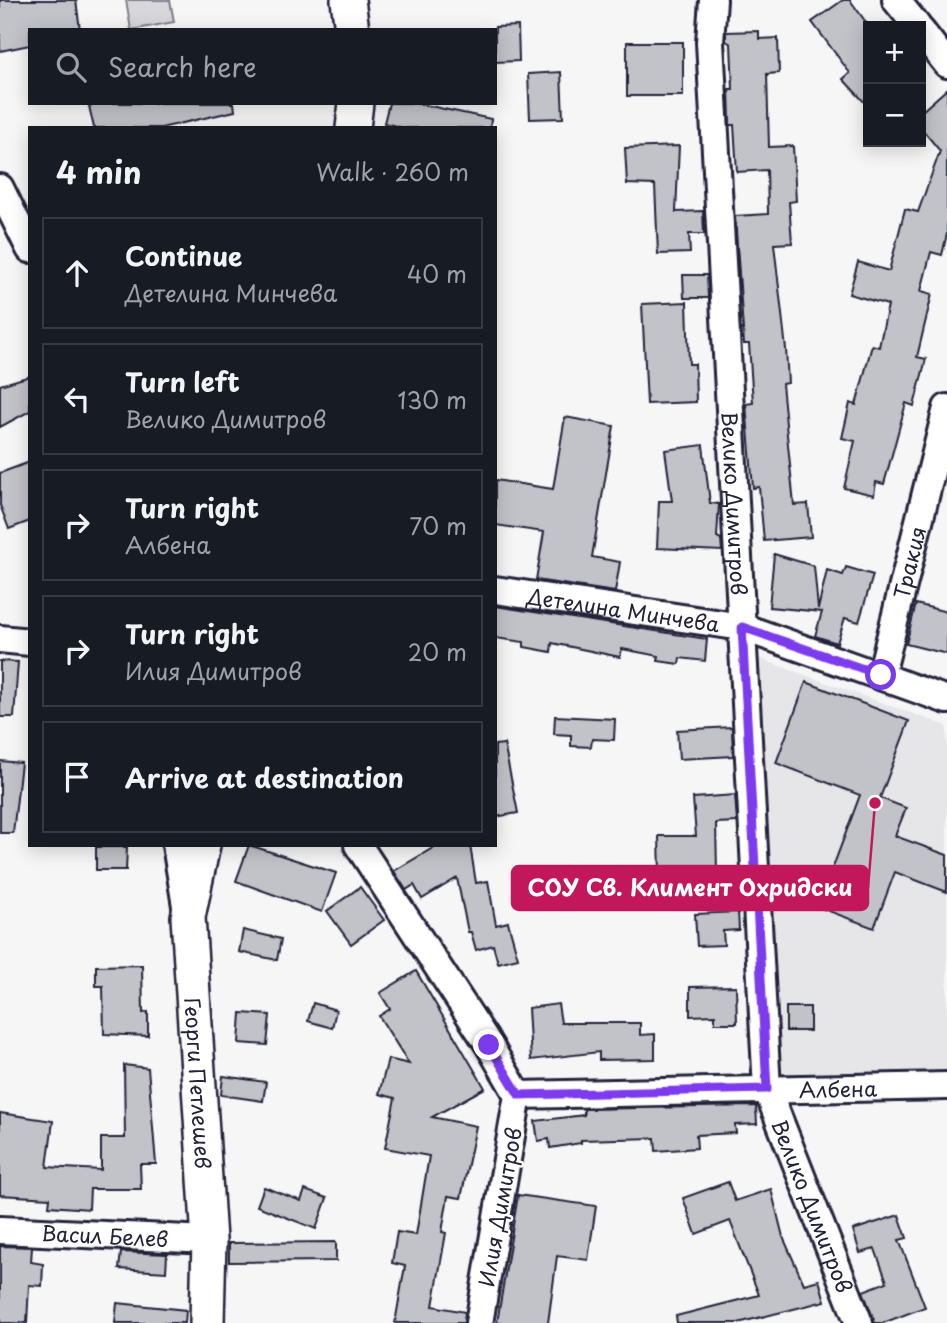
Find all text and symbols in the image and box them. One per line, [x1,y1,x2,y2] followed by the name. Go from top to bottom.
[863,21,926,147] map controls
[863,21,926,84] button: +
[28,28,497,105] search box
[108,47,257,86] text: Search here
[52,48,90,86] icon: search
[863,84,926,147] button: −
[56,149,142,194] text: 4 min
[316,154,469,189] text: Walk · 260 m
[125,236,242,275] text: Continue
[58,254,96,292] icon: ahead
[407,256,467,291] text: 40 m
[125,275,337,310] text: Детелина Минчева
[125,362,240,401] text: Turn left
[58,380,96,418] icon: left
[397,382,467,417] text: 130 m
[125,401,326,436] text: Велико Димитров
[714,411,756,596] street label: Велико Димитров
[125,488,259,527] text: Turn right
[58,506,96,544] icon: right
[409,508,467,543] text: 70 m
[884,523,933,602] street label: Тракия
[125,527,211,562] text: Албена
[524,579,722,639] street label: Детелина Минчева
[125,614,259,653] text: Turn right
[58,632,96,670] icon: right
[408,634,467,669] text: 20 m
[125,653,302,688] text: Илия Димитров
[865,659,896,690] route start
[58,758,96,796] icon: arrive
[125,758,404,797] text: Arrive at destination
[512,866,868,910] callout: СОУ Св. Климент Охридски
[527,869,853,904] text: СОУ Св. Климент Охридски
[177,996,220,1170] street label: Георги Петлешев
[473,1029,504,1060] route end
[798,1071,877,1105] street label: Албена
[764,1114,861,1297] street label: Велико Димитров
[469,1125,529,1289] street label: Илия Димитров
[41,1216,169,1254] street label: Васил Белев

